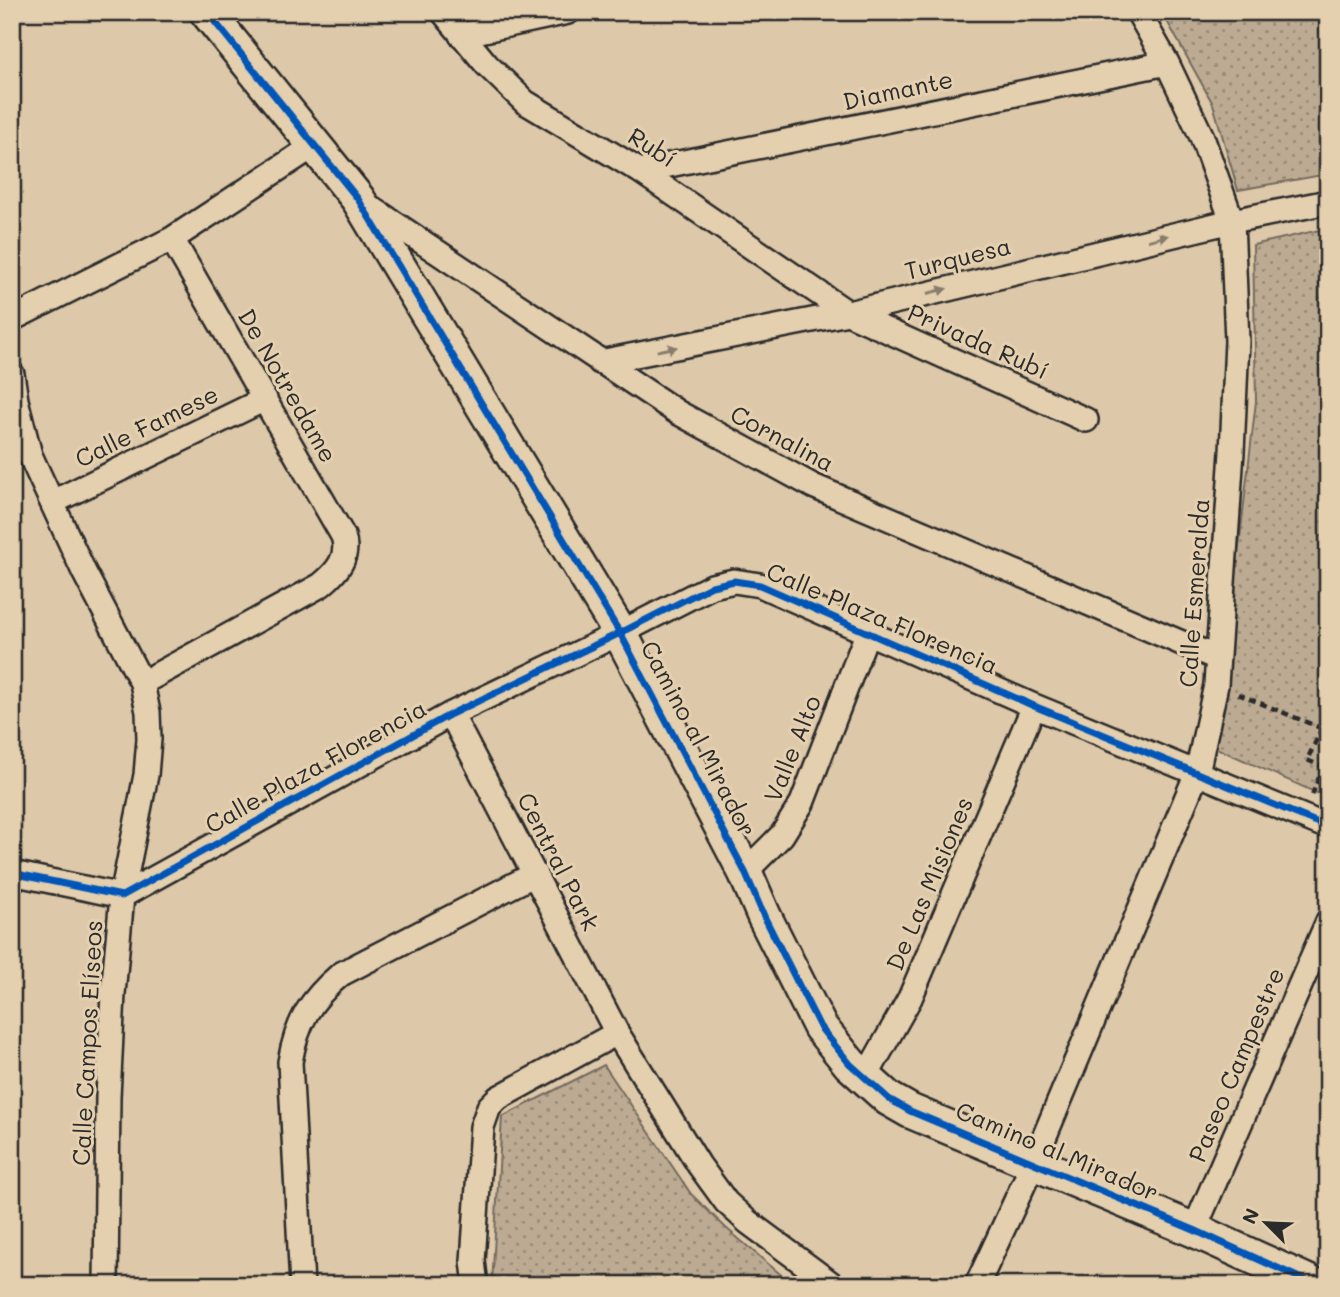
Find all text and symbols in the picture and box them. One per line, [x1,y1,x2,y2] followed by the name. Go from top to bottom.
[840,63,955,116] street label: Diamante
[623,120,683,174] street label: Rubí
[901,229,1014,286] street label: Turquesa
[1148,232,1170,243] one-way arrow
[926,285,948,296] one-way arrow
[903,296,1054,385] street label: Privada Rubí
[232,303,345,468] street label: De Notredame
[656,343,678,354] one-way arrow
[70,378,223,474] street label: Calle Famese
[725,397,840,478] street label: Cornalina
[1171,497,1216,688] street label: Calle Esmeralda
[762,555,1003,680] street label: Calle Plaza Florencia
[635,635,764,842] street label: Camino al Mirador
[756,691,827,806] street label: Valle Alto
[199,692,431,840] street label: Calle Plaza Florencia
[511,787,607,936] street label: Central Park
[878,792,979,975] street label: De Las Misiones
[65,919,108,1167] street label: Calle Campos Elíseos
[1181,963,1291,1166] street label: Paseo Campestre
[951,1094,1164,1207] street label: Camino al Mirador
[1232,1188,1302,1258] north arrow
[1236,1204,1264,1228] text: N

